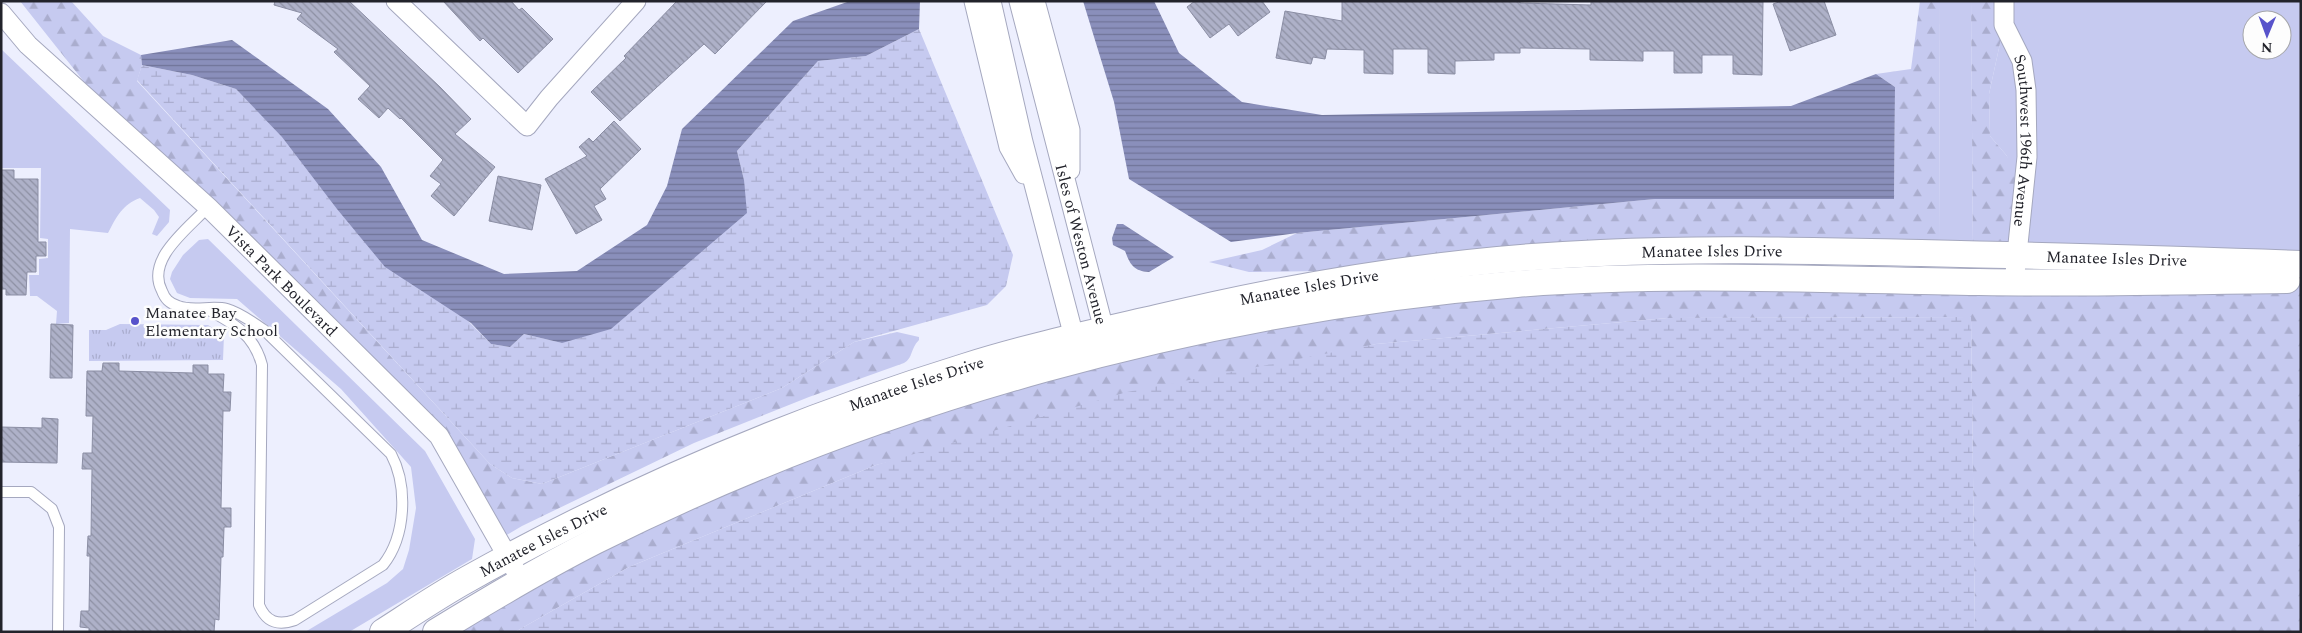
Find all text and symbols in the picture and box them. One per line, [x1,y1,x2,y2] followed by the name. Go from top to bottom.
[2242,10,2292,60] north arrow
[2261,37,2273,58] text: N
[2007,50,2038,228] street label: Southwest 196th Avenue
[1049,161,1113,327] street label: Isles of Weston Avenue
[219,220,343,342] street label: Vista Park Boulevard
[1641,239,1783,264] street label: Manatee Isles Drive
[2046,245,2188,273] street label: Manatee Isles Drive
[1237,264,1381,312] street label: Manatee Isles Drive
[145,301,278,343] place label: Manatee Bay Elementary School
[129,315,141,327] marker: Manatee Bay Elementary School
[845,351,987,418] street label: Manatee Isles Drive
[475,498,612,584] street label: Manatee Isles Drive

